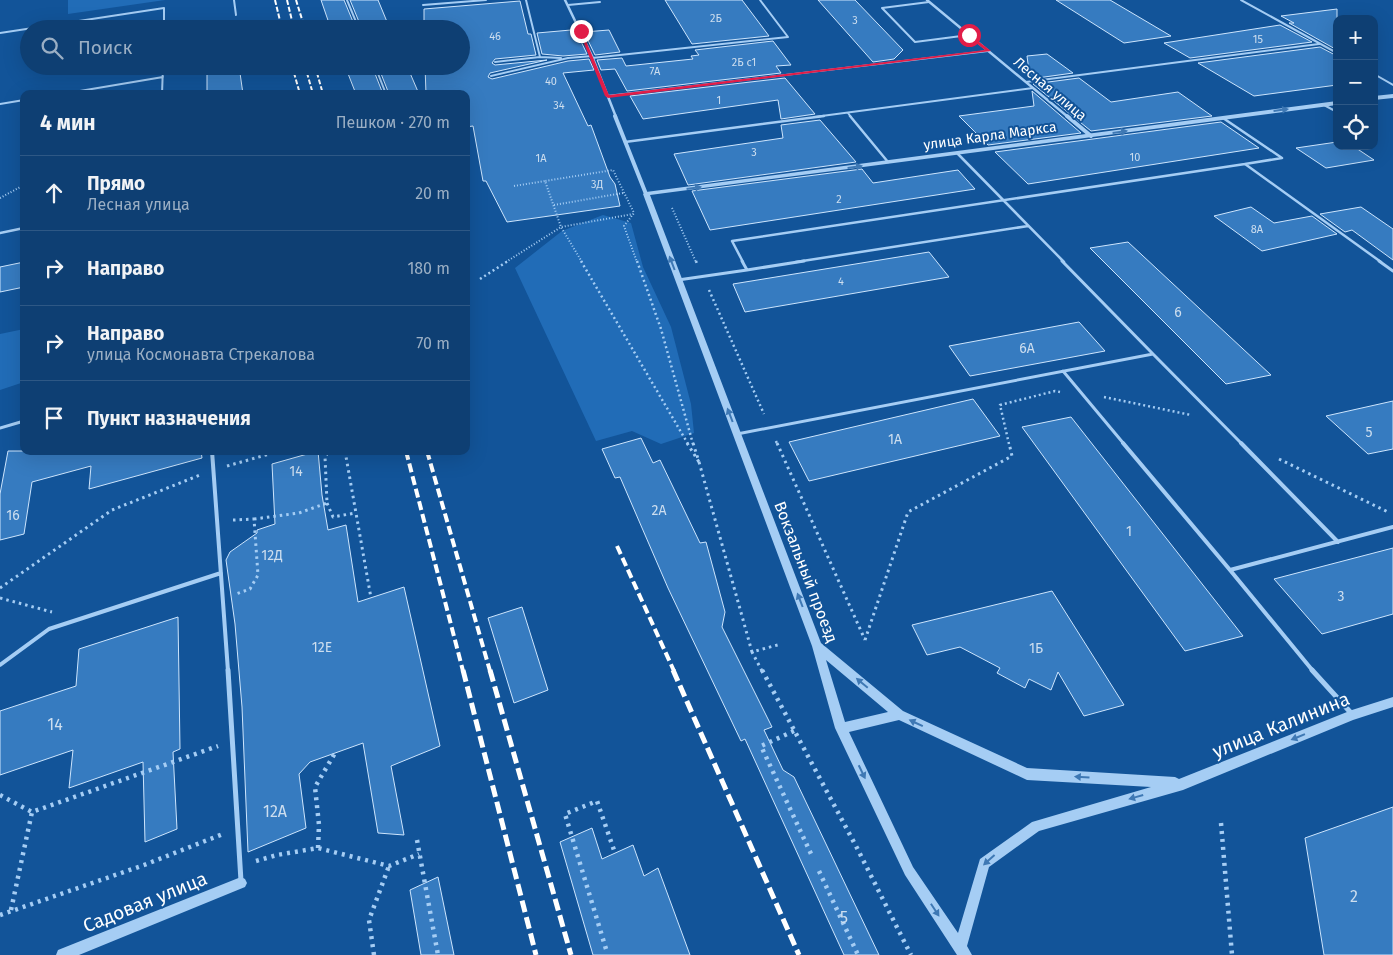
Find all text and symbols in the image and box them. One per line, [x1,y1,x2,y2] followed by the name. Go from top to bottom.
[710,12,723,25] house number: 2Б
[852,14,858,27] house number: 3
[1333,15,1378,150] map controls
[1333,15,1378,60] button: +
[20,20,470,75] search box
[570,20,593,43] route end
[958,24,981,47] route start
[489,30,501,43] house number: 46
[1253,33,1264,46] house number: 15
[38,34,66,62] icon: search
[78,36,132,59] text: Поиск
[1010,54,1090,124] street label: Лесная улица
[732,56,756,69] house number: 2Б с1
[1333,60,1378,105] button: −
[650,65,661,78] house number: 7А
[545,75,557,88] house number: 40
[717,94,721,107] house number: 1
[553,99,565,112] house number: 34
[1333,105,1378,150] button: locate
[1274,106,1290,114] one-way arrow
[40,110,96,136] text: 4 мин
[336,113,450,132] text: Пешком · 270 m
[922,118,1058,154] street label: улица Карла Маркса
[1113,128,1129,136] one-way arrow
[751,146,757,159] house number: 3
[1130,151,1140,164] house number: 10
[535,152,547,165] house number: 1А
[847,163,863,171] one-way arrow
[87,172,145,195] text: Прямо
[591,178,603,191] house number: 3Д
[40,179,68,207] icon: ahead
[415,184,450,203] text: 20 m
[686,184,702,192] one-way arrow
[836,193,842,206] house number: 2
[87,195,190,214] text: Лесная улица
[1251,223,1264,236] house number: 8А
[40,254,68,282] icon: right
[668,256,675,271] one-way arrow
[87,257,164,280] text: Направо
[407,259,450,278] text: 180 m
[838,275,844,288] house number: 4
[1174,304,1182,321] house number: 6
[87,322,164,345] text: Направо
[40,329,68,357] icon: right
[416,334,450,353] text: 70 m
[1019,340,1035,357] house number: 6А
[87,345,315,364] text: улица Космонавта Стрекалова
[40,404,68,432] icon: arrive
[87,407,251,430] text: Пункт назначения
[726,408,733,423] one-way arrow
[1365,424,1373,441] house number: 5
[888,431,902,448] house number: 1А
[289,463,303,480] house number: 14
[770,499,842,645] street label: Вокзальный проезд
[652,502,666,519] house number: 2А
[6,507,20,524] house number: 16
[1126,523,1132,540] house number: 1
[261,547,283,564] house number: 12Д
[1338,588,1345,605] house number: 3
[796,592,804,607] one-way arrow
[312,639,332,656] house number: 12Е
[1029,640,1043,657] house number: 1Б
[855,678,868,689] one-way arrow
[1209,687,1353,763] street label: улица Калинина
[47,715,63,734] house number: 14
[909,718,923,726] one-way arrow
[1290,733,1305,741] one-way arrow
[858,765,866,779] one-way arrow
[1073,773,1089,781] one-way arrow
[1128,794,1143,802] one-way arrow
[263,802,288,821] house number: 12А
[983,855,995,866] one-way arrow
[80,867,210,937] street label: Садовая улица
[1350,887,1358,906] house number: 2
[930,903,939,916] one-way arrow
[840,908,848,927] house number: 5

